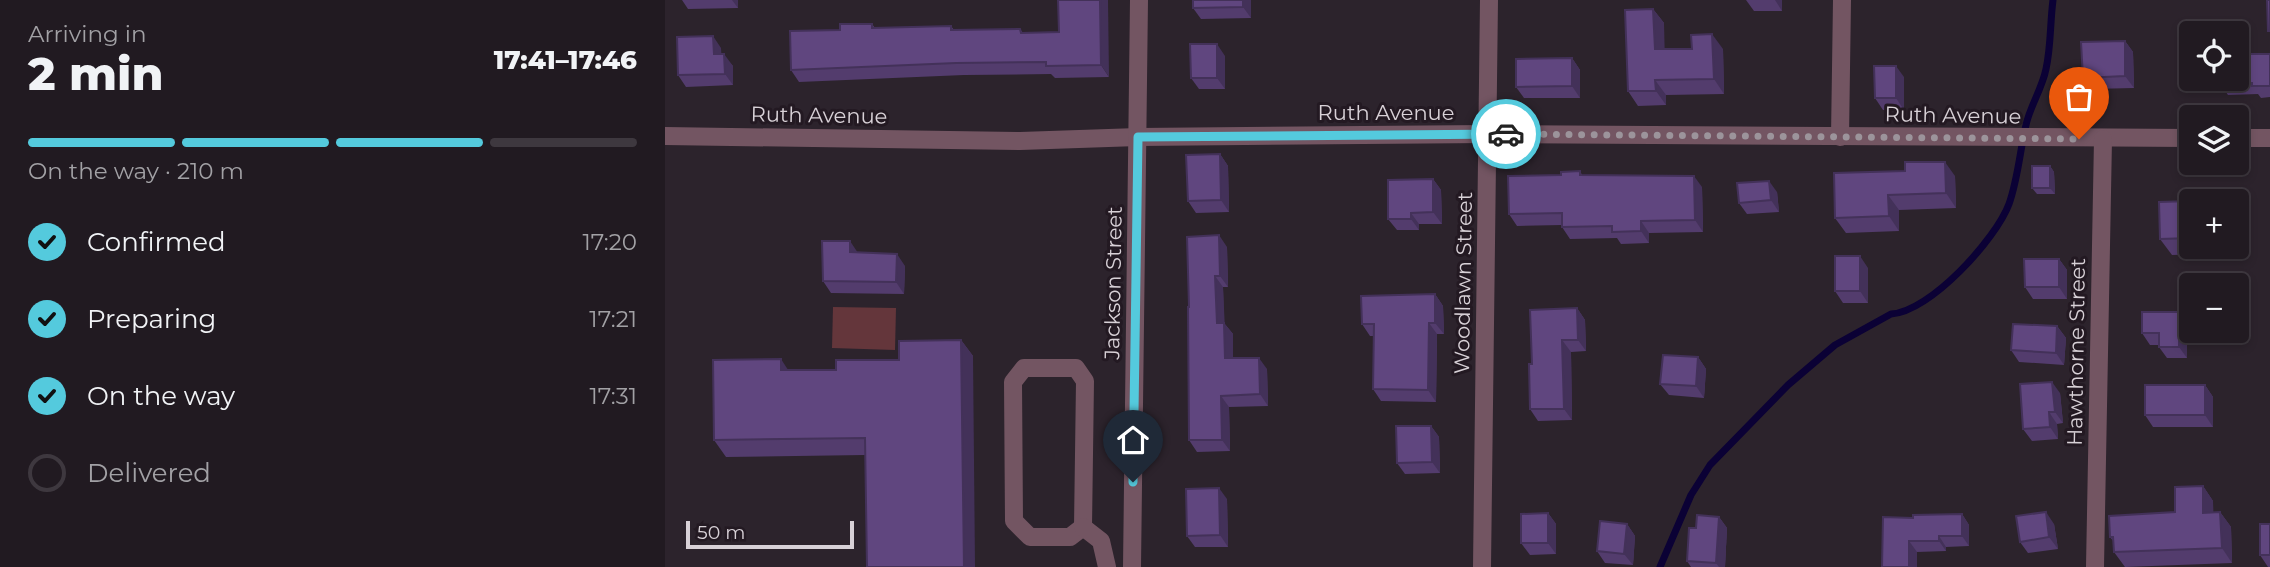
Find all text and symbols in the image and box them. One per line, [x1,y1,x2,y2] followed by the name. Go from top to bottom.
[28,20,147,48] text: Arriving in
[2179,21,2249,343] map controls
[2179,21,2249,91] button: locate
[494,44,637,76] text: 17:41–17:46
[28,45,163,102] text: 2 min
[2049,67,2109,139] pin
[2060,78,2098,116] icon: bag
[1471,99,1541,169] courier
[1318,100,1454,125] street label: Ruth Avenue
[750,101,888,129] street label: Ruth Avenue
[1884,101,2022,129] street label: Ruth Avenue
[2179,105,2249,175] button: layers
[1487,115,1525,153] icon: car
[28,157,244,185] text: On the way · 210 m
[2179,189,2249,259] button: +
[1449,192,1477,374] street label: Woodlawn Street
[1099,206,1127,361] street label: Jackson Street
[28,223,66,261] icon: check
[87,226,226,258] text: Confirmed
[582,228,637,256] text: 17:20
[2062,258,2090,446] street label: Hawthorne Street
[2179,273,2249,343] button: −
[28,300,66,338] icon: check
[87,303,216,335] text: Preparing
[589,305,637,333] text: 17:21
[28,377,66,415] icon: check
[87,380,235,412] text: On the way
[589,382,637,410] text: 17:31
[1103,410,1163,482] pin
[1114,421,1152,459] icon: home
[87,457,211,489] text: Delivered
[686,518,854,550] scale bar
[697,521,745,544] text: 50 m

